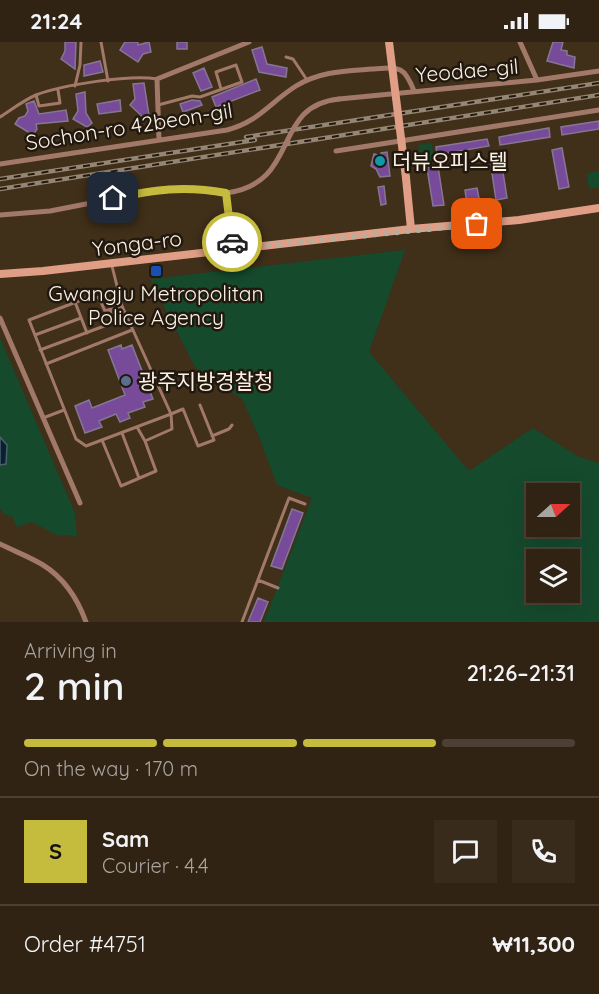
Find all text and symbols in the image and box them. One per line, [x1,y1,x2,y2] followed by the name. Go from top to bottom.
[30,7,83,35] text: 21:24
[414,53,520,87] street label: Yeodae-gil
[24,97,234,155] street label: Sochon-ro 42beon-gil
[392,148,508,174] place label: 더뷰오피스텔
[373,154,387,168] marker: 더뷰오피스텔
[87,172,138,223] pin
[96,181,129,214] icon: home
[451,198,502,249] pin
[460,207,493,240] icon: bag
[202,212,262,272] courier
[91,225,183,261] street label: Yonga-ro
[216,226,249,259] icon: car
[149,264,163,278] marker: Gwangju Metropolitan Police Agency
[48,280,264,330] place label: Gwangju Metropolitan Police Agency
[138,368,273,394] place label: 광주지방경찰청
[119,374,133,388] marker: 광주지방경찰청
[526,483,580,537] north arrow
[526,483,580,603] map controls
[526,549,580,603] button: layers
[24,638,117,663] text: Arriving in
[467,659,575,687] text: 21:26–21:31
[24,661,125,710] text: 2 min
[24,756,198,781] text: On the way · 170 m
[434,820,497,883] button: chat
[512,820,575,883] button: phone
[102,825,149,853] text: Sam
[49,837,62,865] text: S
[102,853,208,878] text: Courier · 4.4
[24,930,146,958] text: Order #4751
[492,930,575,958] text: ₩11,300

